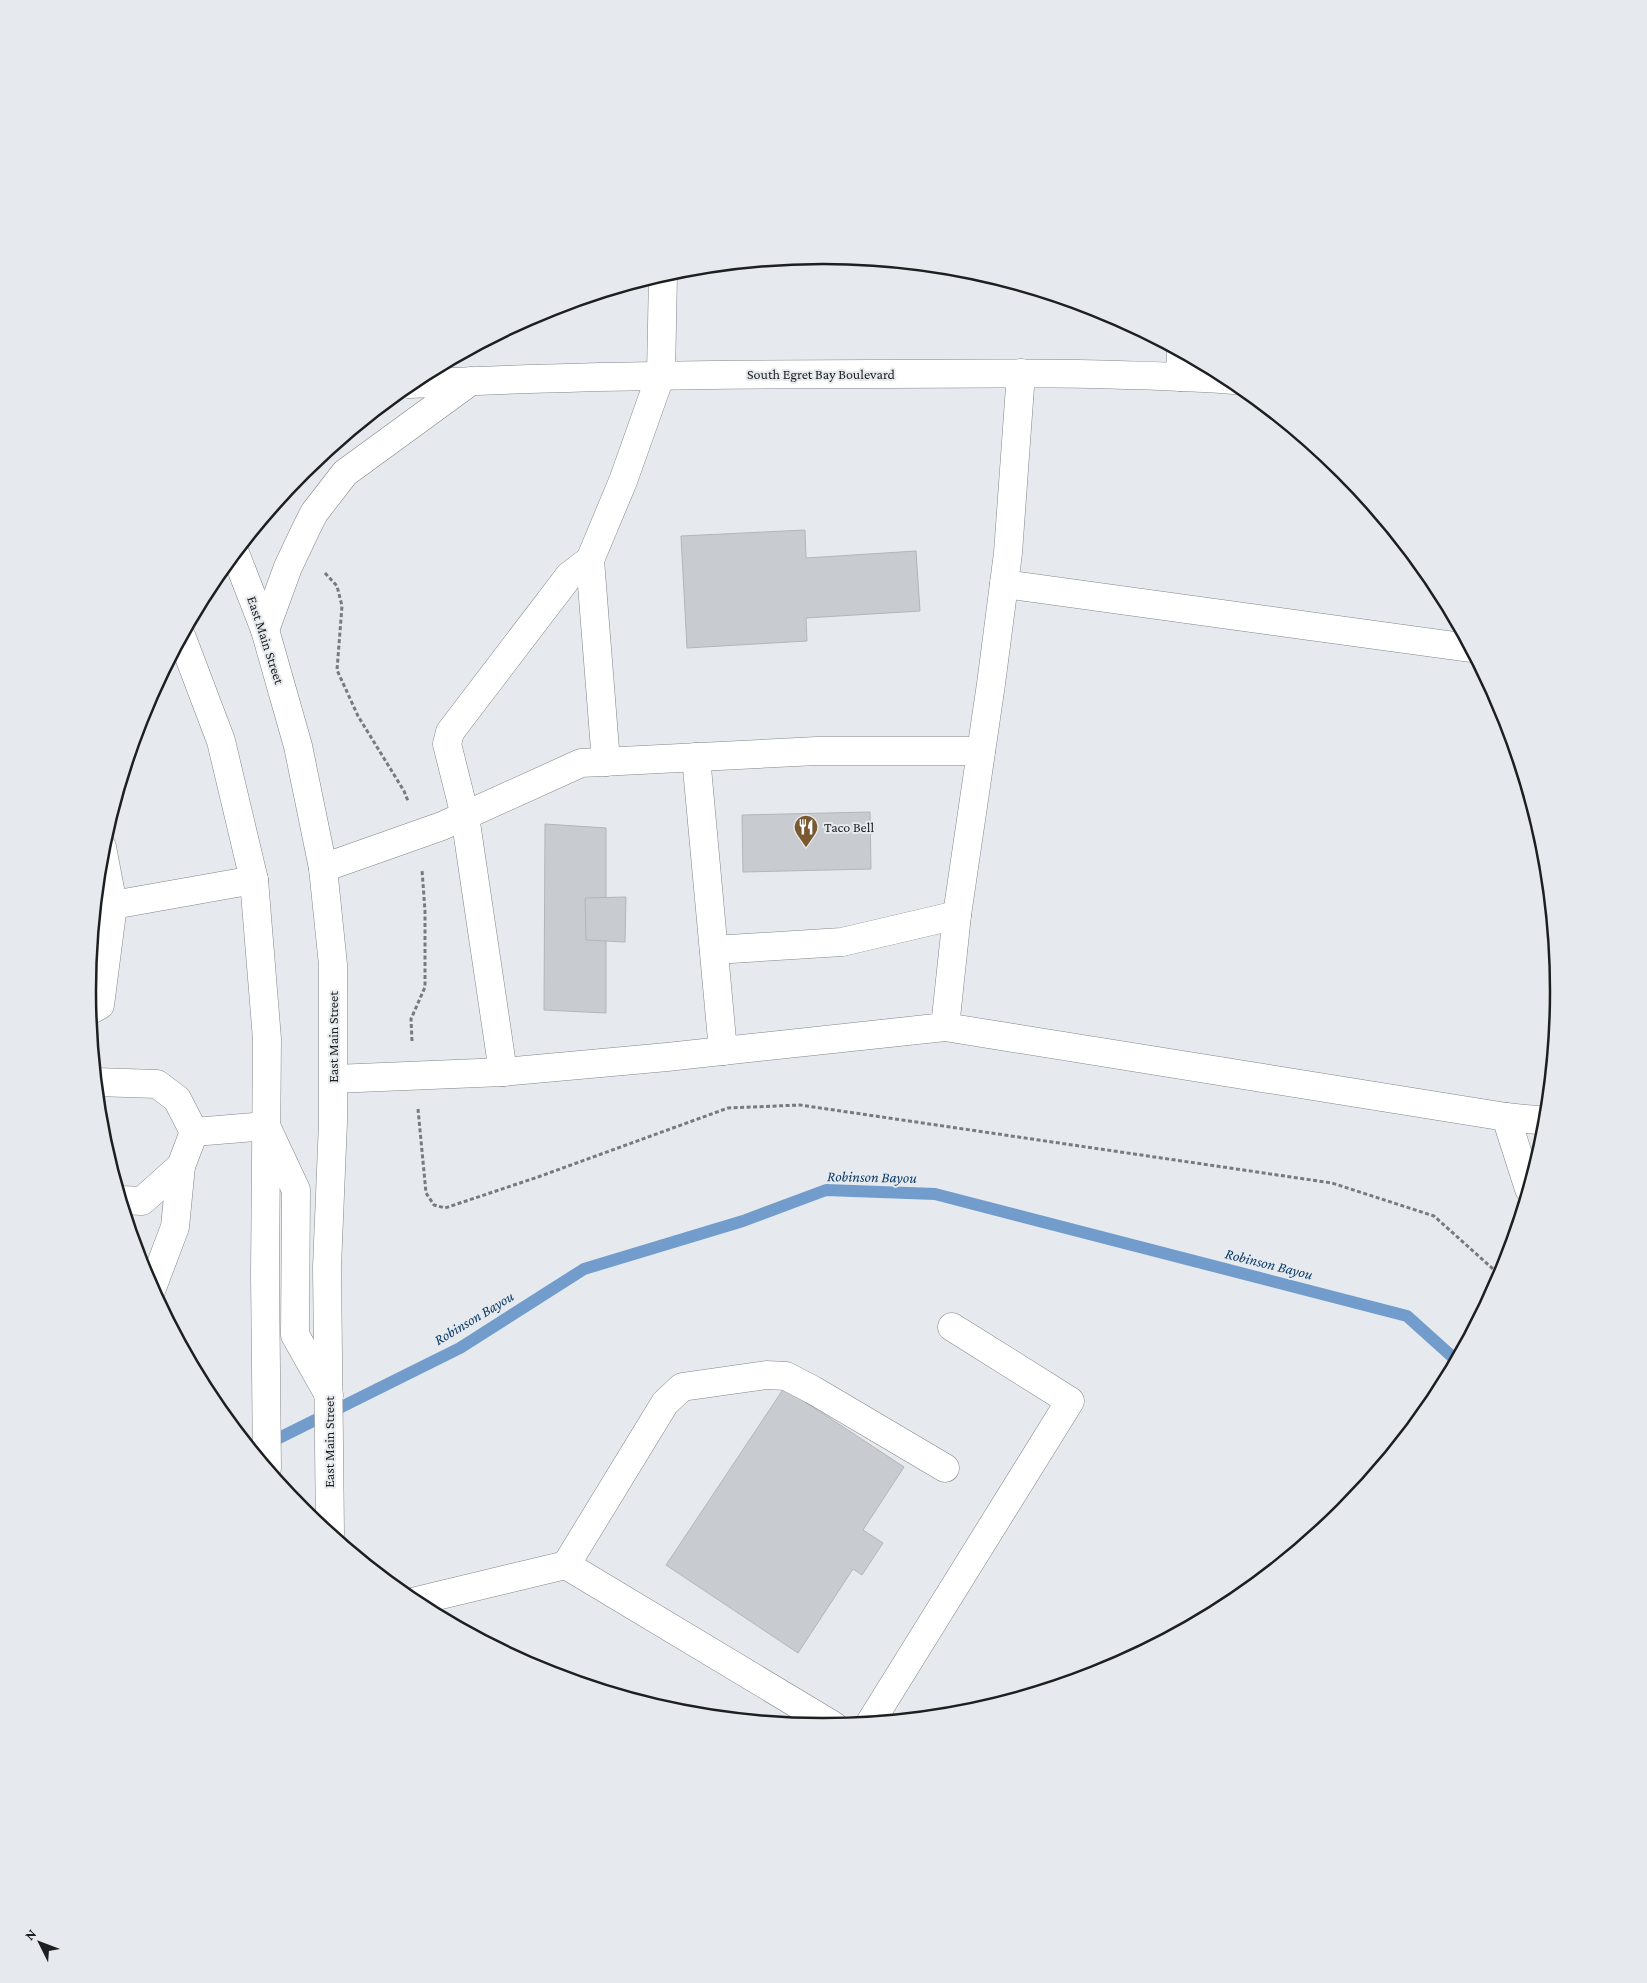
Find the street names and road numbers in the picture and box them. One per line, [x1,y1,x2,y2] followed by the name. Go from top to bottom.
[747,366,896,382] street label: South Egret Bay Boulevard
[244,594,288,686] street label: East Main Street
[325,991,341,1083] street label: East Main Street
[321,1396,337,1488] street label: East Main Street

